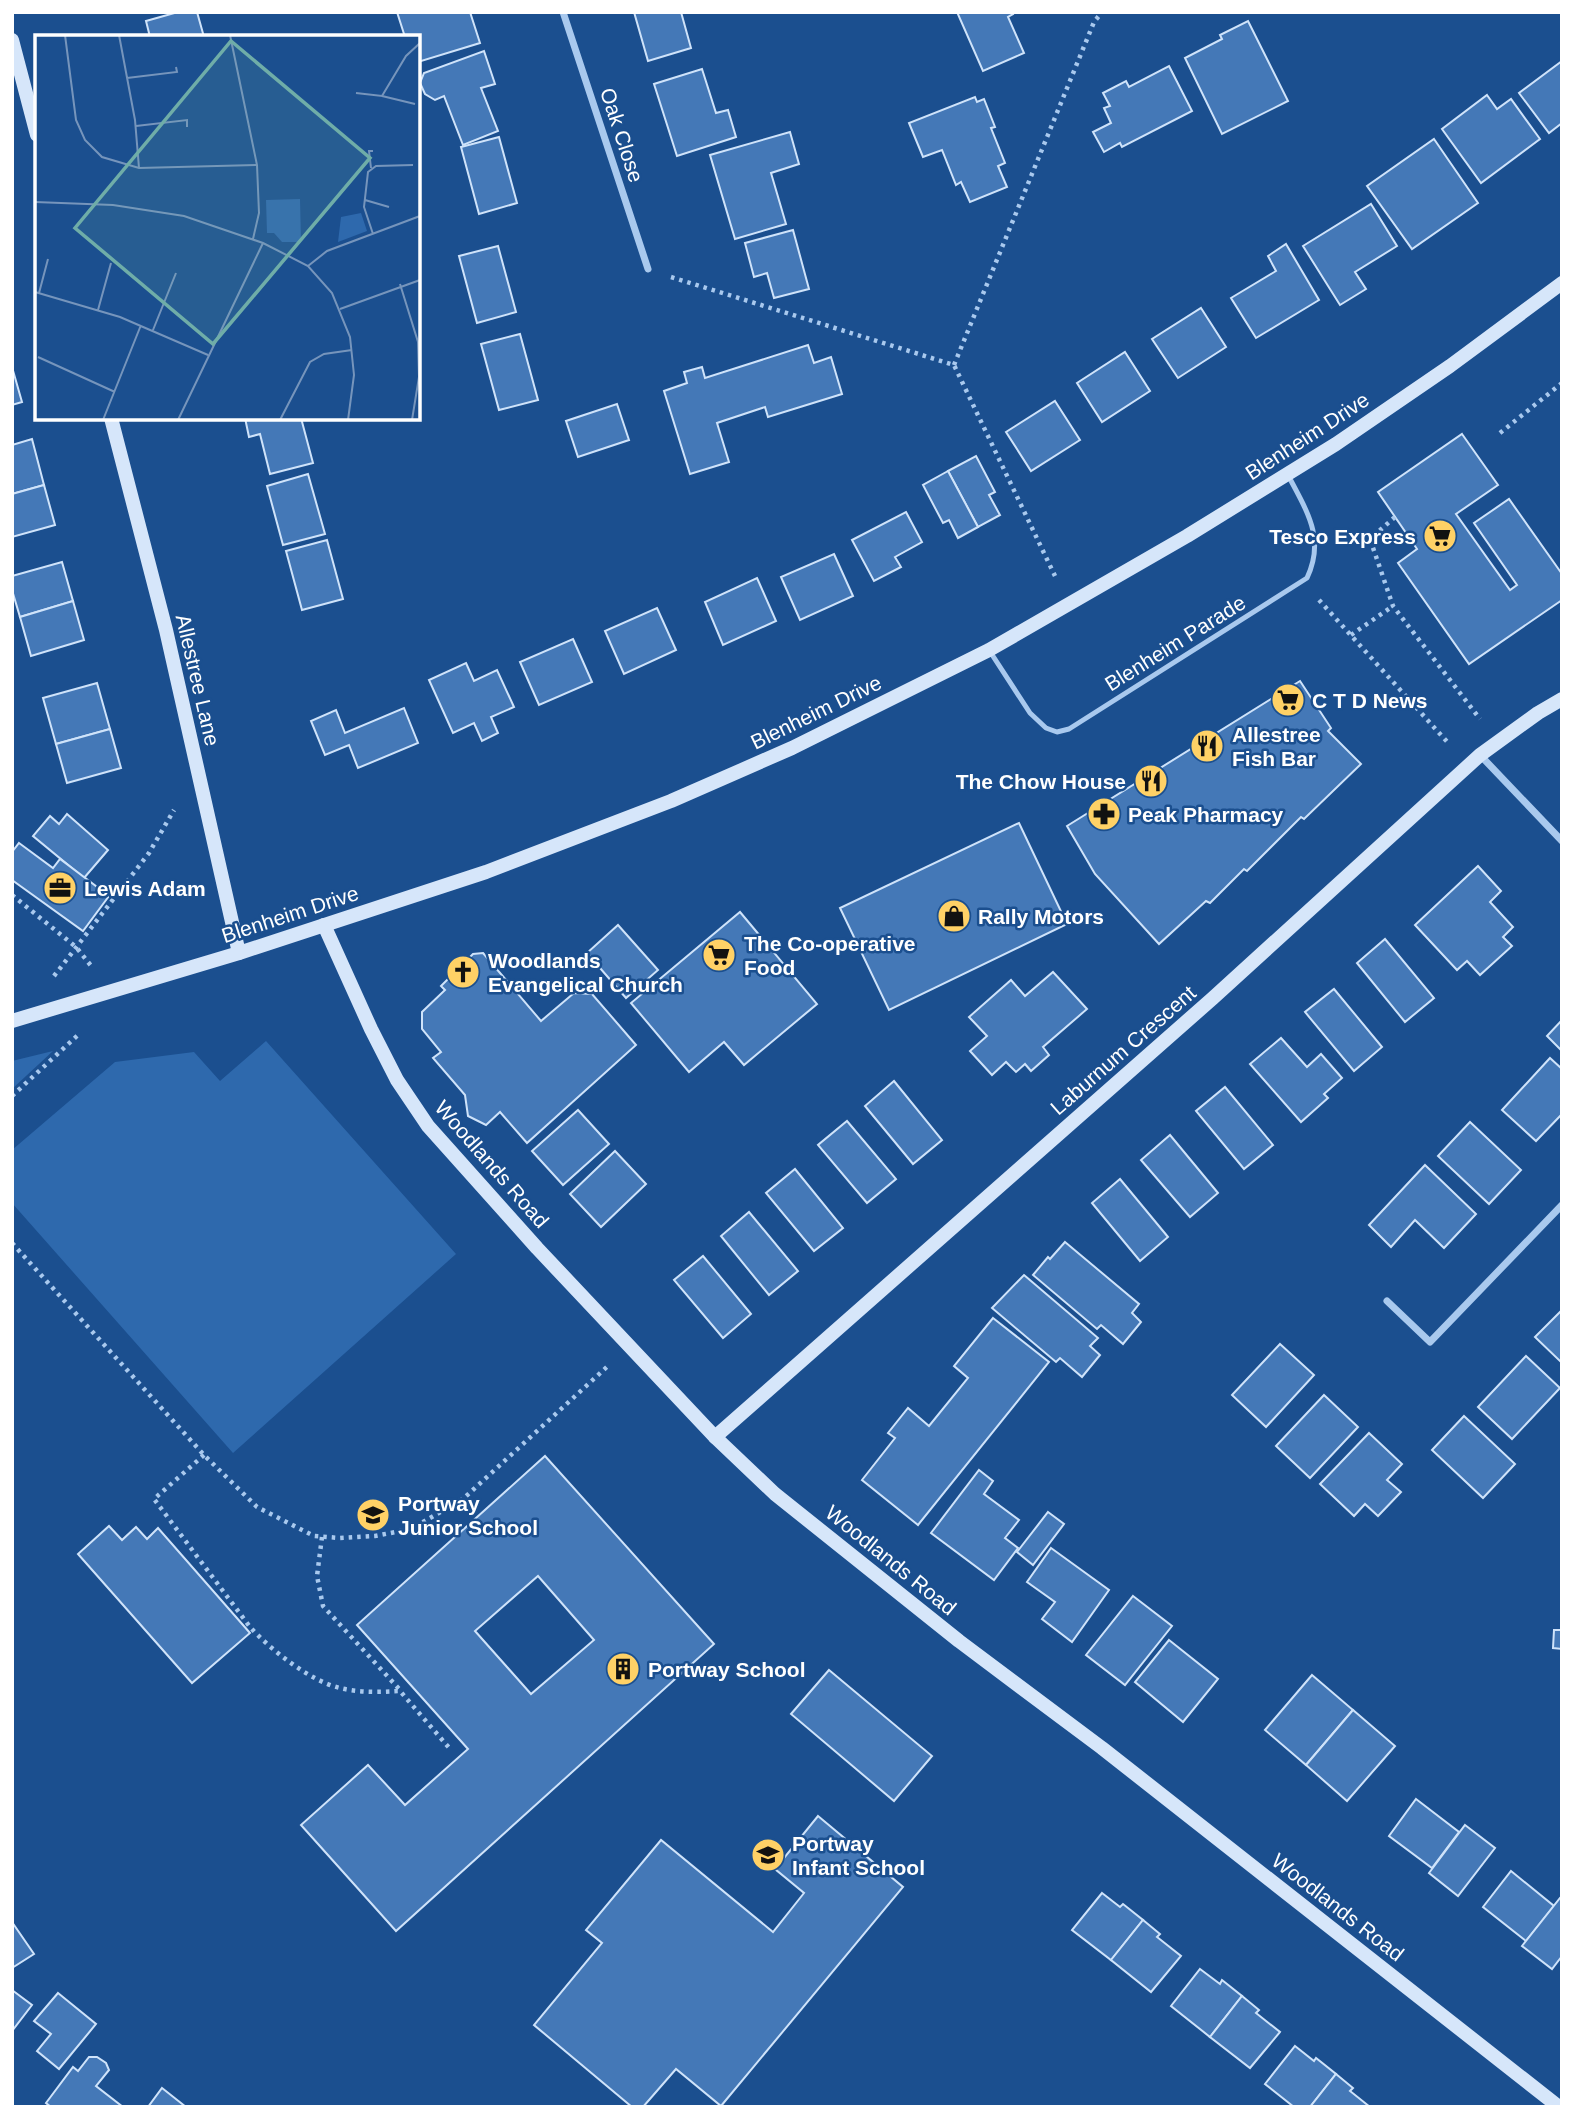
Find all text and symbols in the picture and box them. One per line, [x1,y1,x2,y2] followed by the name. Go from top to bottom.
[35,35,420,420] inset map
[596,85,648,185] street label: Oak Close
[1241,388,1373,484] street label: Blenheim Drive
[1421,517,1459,555] supermarket icon: Tesco Express
[1269,525,1416,548] place label: Tesco Express
[1101,591,1249,695] street label: Blenheim Parade
[172,612,224,748] street label: Allestree Lane
[747,670,885,754] street label: Blenheim Drive
[1269,681,1307,719] supermarket icon: C T D News
[1312,689,1428,712] place label: C T D News
[1232,723,1321,770] place label: Allestree Fish Bar
[1188,727,1226,765] restaurant icon: Allestree Fish Bar
[1132,762,1170,800] restaurant icon: The Chow House
[956,770,1126,793] place label: The Chow House
[1085,795,1123,833] pharmacy icon: Peak Pharmacy
[1128,803,1284,826] place label: Peak Pharmacy
[41,869,79,907] office icon: Lewis Adam
[84,877,206,900] place label: Lewis Adam
[219,881,361,947] street label: Blenheim Drive
[935,897,973,935] shop icon: Rally Motors
[978,905,1104,928] place label: Rally Motors
[744,932,916,979] place label: The Co-operative Food
[700,936,738,974] supermarket icon: The Co-operative Food
[488,949,683,996] place label: Woodlands Evangelical Church
[444,953,482,991] church icon: Woodlands Evangelical Church
[1046,981,1200,1119] street label: Laburnum Crescent
[431,1096,553,1232] street label: Woodlands Road
[398,1492,538,1539] place label: Portway Junior School
[354,1496,392,1534] school or university icon: Portway Junior School
[821,1500,961,1620] street label: Woodlands Road
[604,1650,642,1688] building icon: Portway School
[648,1658,806,1681] place label: Portway School
[792,1832,925,1879] place label: Portway Infant School
[749,1836,787,1874] school or university icon: Portway Infant School
[1268,1848,1408,1966] street label: Woodlands Road

